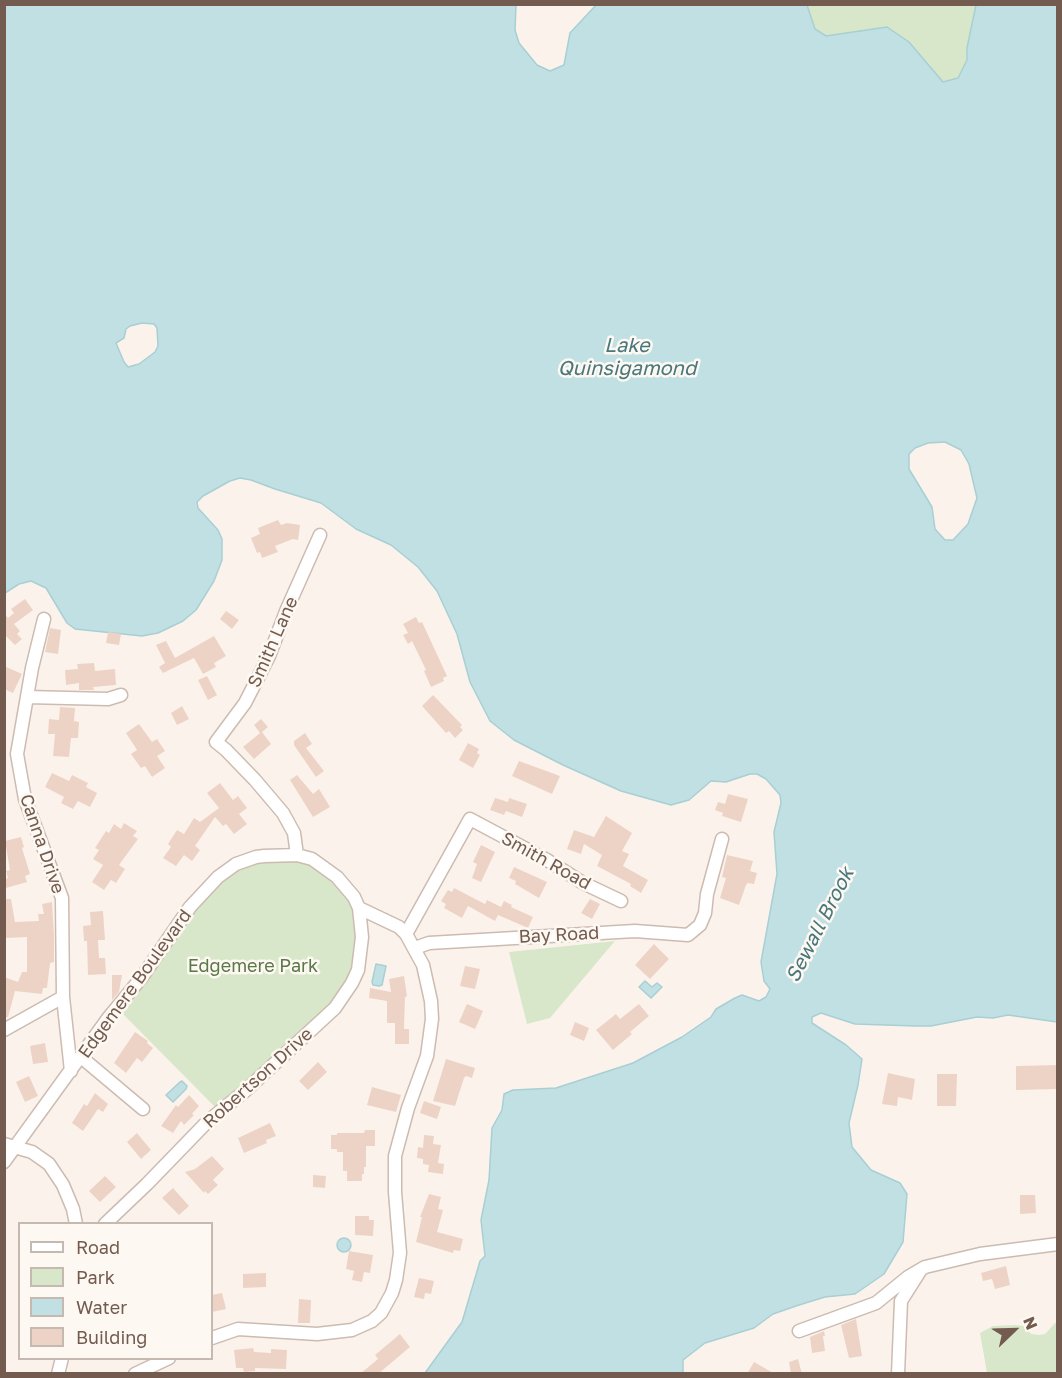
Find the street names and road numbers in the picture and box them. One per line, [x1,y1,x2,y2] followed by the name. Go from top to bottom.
[243,593,303,691] street label: Smith Lane
[15,791,69,897] street label: Canna Drive
[497,828,595,894] street label: Smith Road
[74,905,196,1063] street label: Edgemere Boulevard
[518,922,600,948] street label: Bay Road
[199,1023,317,1133] street label: Robertson Drive

